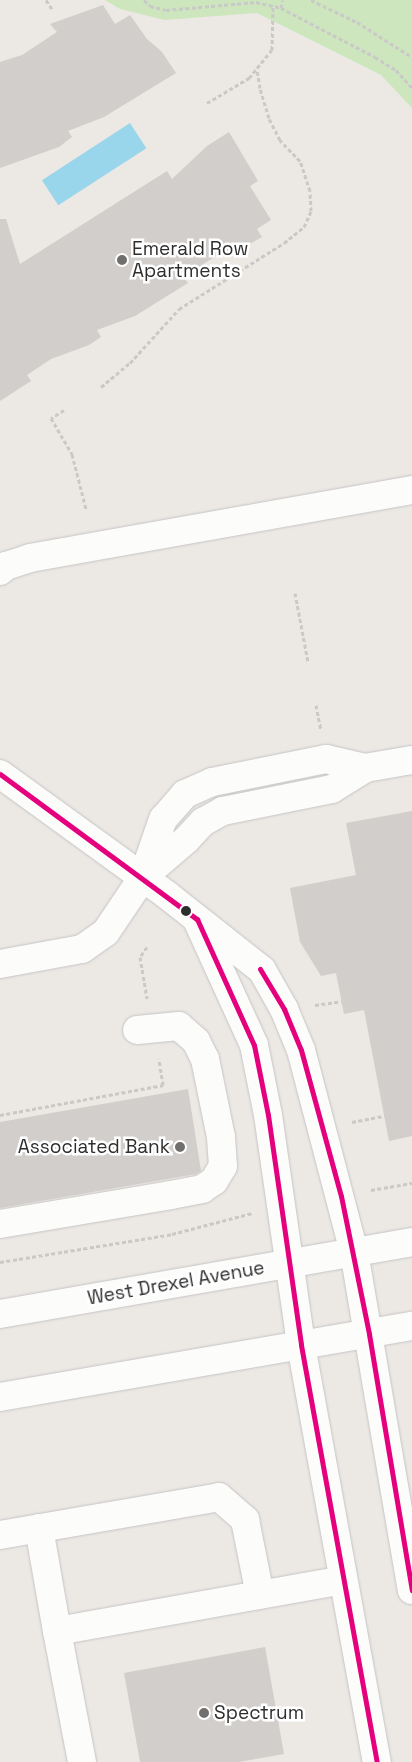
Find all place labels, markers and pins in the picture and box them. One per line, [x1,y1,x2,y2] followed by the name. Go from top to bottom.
[132,238,249,282] place label: Emerald Row Apartments
[116,254,128,266] marker: Emerald Row Apartments
[181,906,191,916] unlabelled marker
[18,1136,170,1158] place label: Associated Bank
[174,1141,186,1153] marker: Associated Bank
[214,1702,304,1724] place label: Spectrum
[198,1707,210,1719] marker: Spectrum

